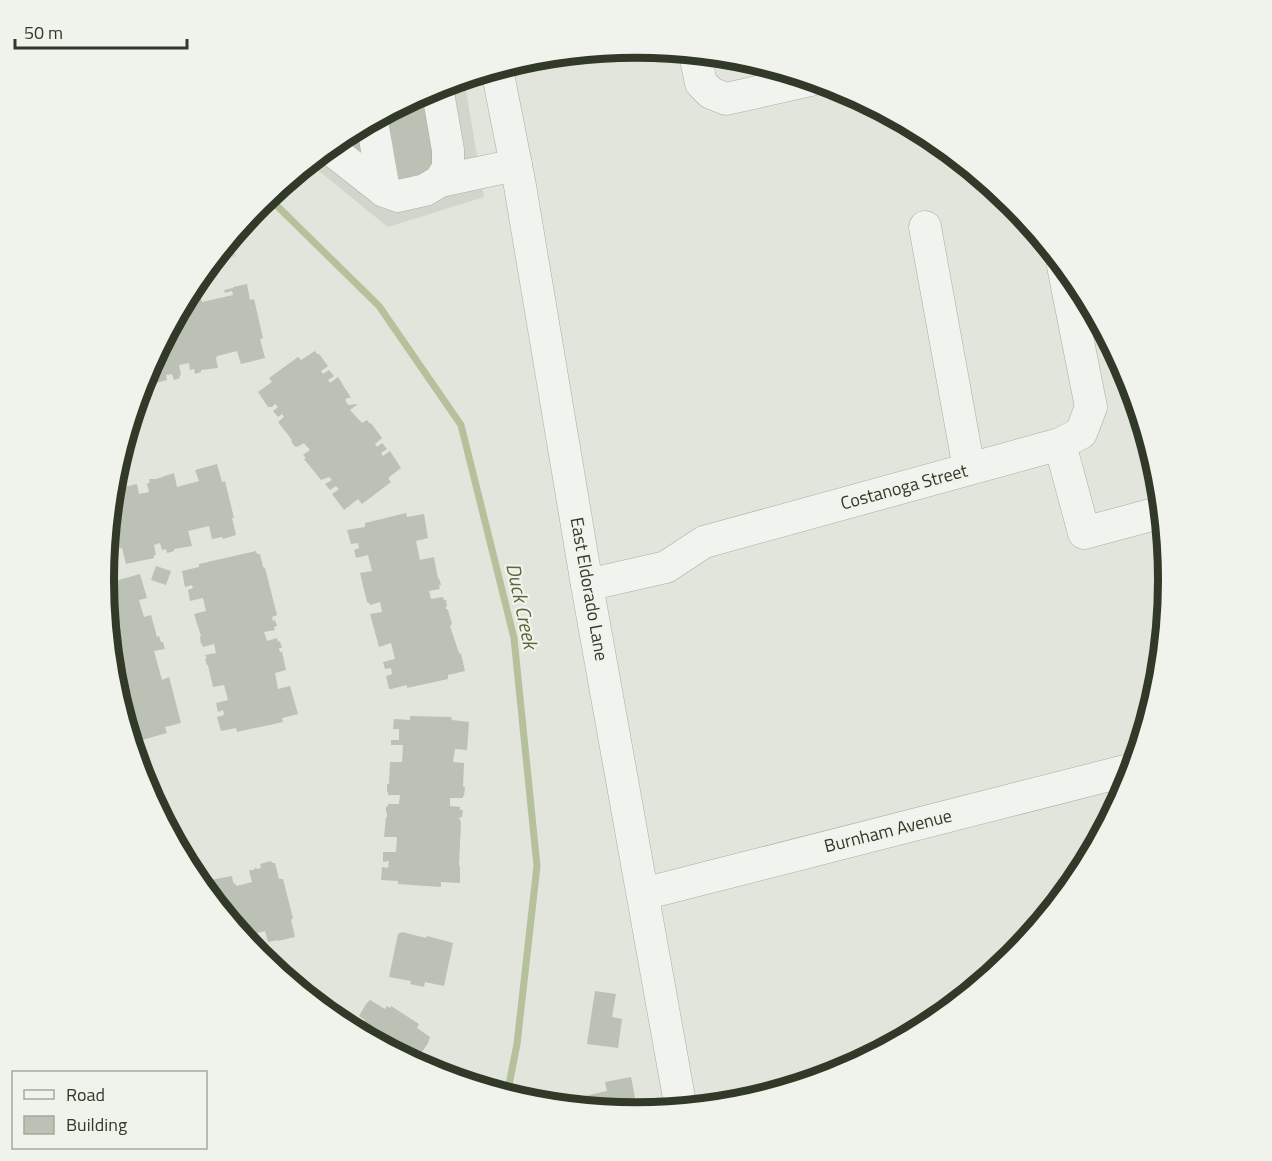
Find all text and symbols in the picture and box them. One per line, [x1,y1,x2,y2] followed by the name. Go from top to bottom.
[15,12,188,50] scale bar
[24,19,63,46] text: 50 m
[837,456,971,516] street label: Costanoga Street
[564,515,615,663] street label: East Eldorado Lane
[498,560,547,654] water label: Duck Creek
[821,802,954,859] street label: Burnham Avenue
[12,1071,207,1149] legend
[66,1081,105,1108] text: Road
[66,1111,127,1138] text: Building

